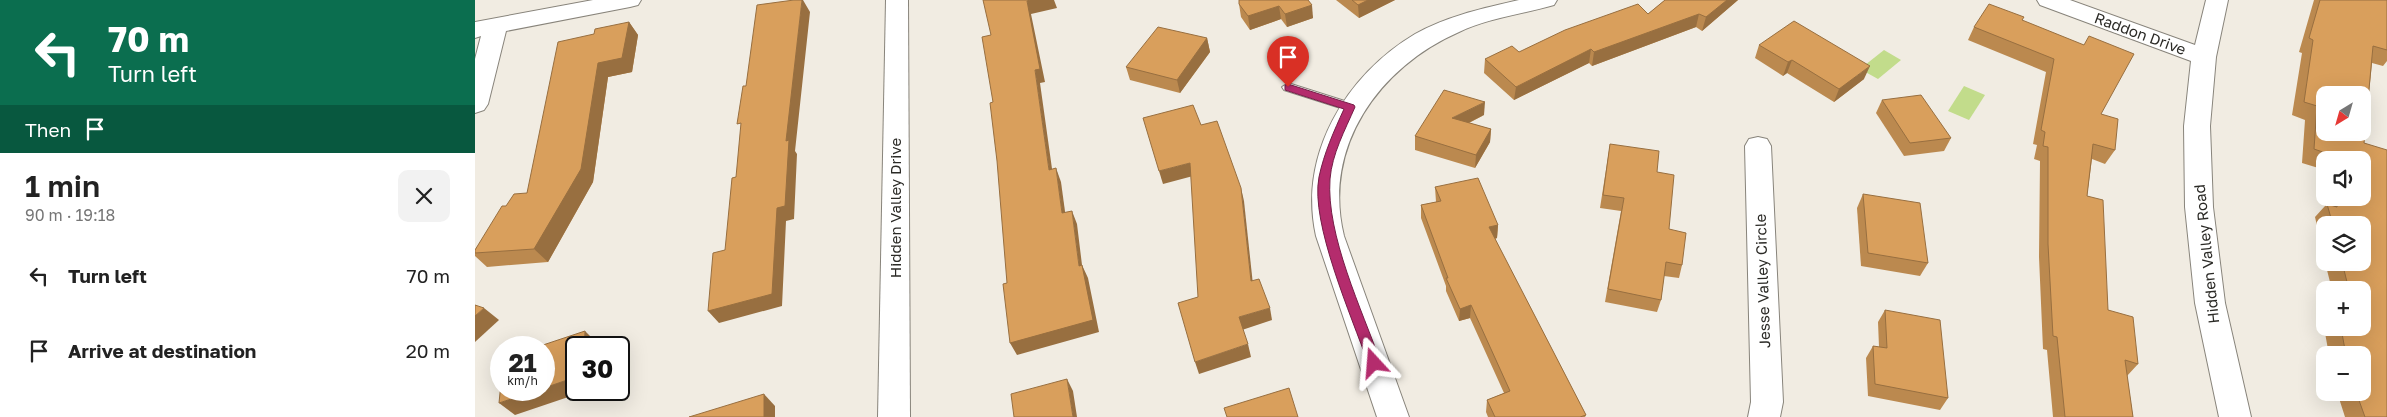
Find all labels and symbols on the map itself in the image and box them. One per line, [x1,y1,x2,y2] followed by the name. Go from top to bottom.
[2092,8,2189,58] street label: Raddon Drive
[1267,36,1309,87] pin
[2316,86,2371,141] north arrow
[886,138,904,278] street label: Hidden Valley Drive
[2190,184,2222,325] street label: Hidden Valley Road
[1751,213,1773,349] street label: Jesse Valley Circle
[565,336,630,401] speed limit sign: 30
[1347,336,1399,388] position arrow

